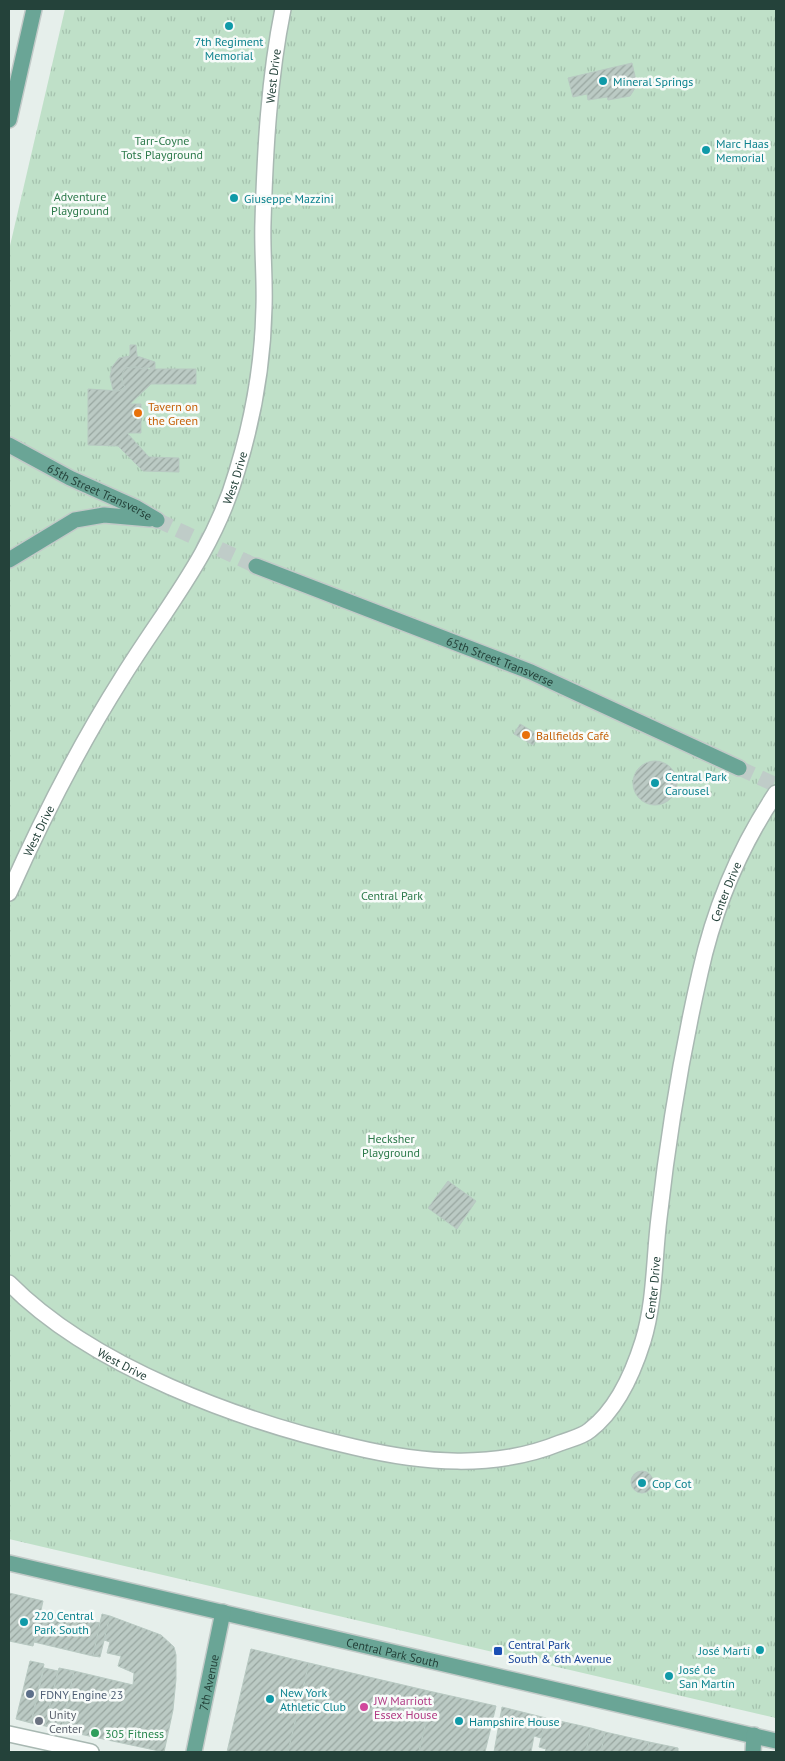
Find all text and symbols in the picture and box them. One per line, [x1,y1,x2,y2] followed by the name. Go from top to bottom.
[223,20,235,32] marker: 7th Regiment Memorial
[195,34,263,63] place label: 7th Regiment Memorial
[262,48,283,104] street label: West Drive
[613,74,693,89] place label: Mineral Springs
[597,75,609,87] marker: Mineral Springs
[121,133,203,162] park label: Tarr-Coyne Tots Playground
[716,136,769,165] place label: Marc Haas Memorial
[700,144,712,156] marker: Marc Haas Memorial
[51,189,109,218] park label: Adventure Playground
[244,191,334,206] place label: Giuseppe Mazzini
[228,192,240,204] marker: Giuseppe Mazzini
[148,399,198,428] place label: Tavern on the Green
[132,407,144,419] marker: Tavern on the Green
[219,449,250,506] street label: West Drive
[45,460,155,523] street label: 65th Street Transverse
[444,633,556,689] street label: 65th Street Transverse
[536,728,609,743] place label: Ballfields Café
[520,729,532,741] marker: Ballfields Café
[665,769,727,798] place label: Central Park Carousel
[649,777,661,789] marker: Central Park Carousel
[19,802,57,858] street label: West Drive
[707,859,744,924] street label: Center Drive
[361,888,423,903] park label: Central Park
[362,1131,420,1160] park label: Hecksher Playground
[641,1256,663,1321] street label: Center Drive
[95,1344,150,1383] street label: West Drive
[652,1476,692,1491] place label: Cop Cot
[636,1477,648,1489] marker: Cop Cot
[34,1608,94,1637] place label: 220 Central Park South
[18,1616,30,1628] marker: 220 Central Park South
[345,1634,441,1670] street label: Central Park South
[508,1637,612,1666] place label: Central Park South & 6th Avenue
[698,1643,750,1658] place label: José Martí
[754,1644,766,1656] marker: José Martí
[492,1645,504,1657] marker: Central Park South & 6th Avenue
[195,1653,222,1712] street label: 7th Avenue
[678,1662,735,1691] place label: José de San Martín
[663,1670,675,1682] marker: José de San Martín
[280,1685,346,1714] place label: New York Athletic Club
[40,1687,123,1702] place label: FDNY Engine 23
[24,1688,36,1700] marker: FDNY Engine 23
[264,1693,276,1705] marker: New York Athletic Club
[373,1693,438,1722] place label: JW Marriott Essex House
[358,1701,370,1713] marker: JW Marriott Essex House
[49,1707,82,1736] place label: Unity Center
[469,1714,560,1729] place label: Hampshire House
[33,1715,45,1727] marker: Unity Center
[453,1715,465,1727] marker: Hampshire House
[105,1726,164,1741] place label: 305 Fitness
[89,1727,101,1739] marker: 305 Fitness

